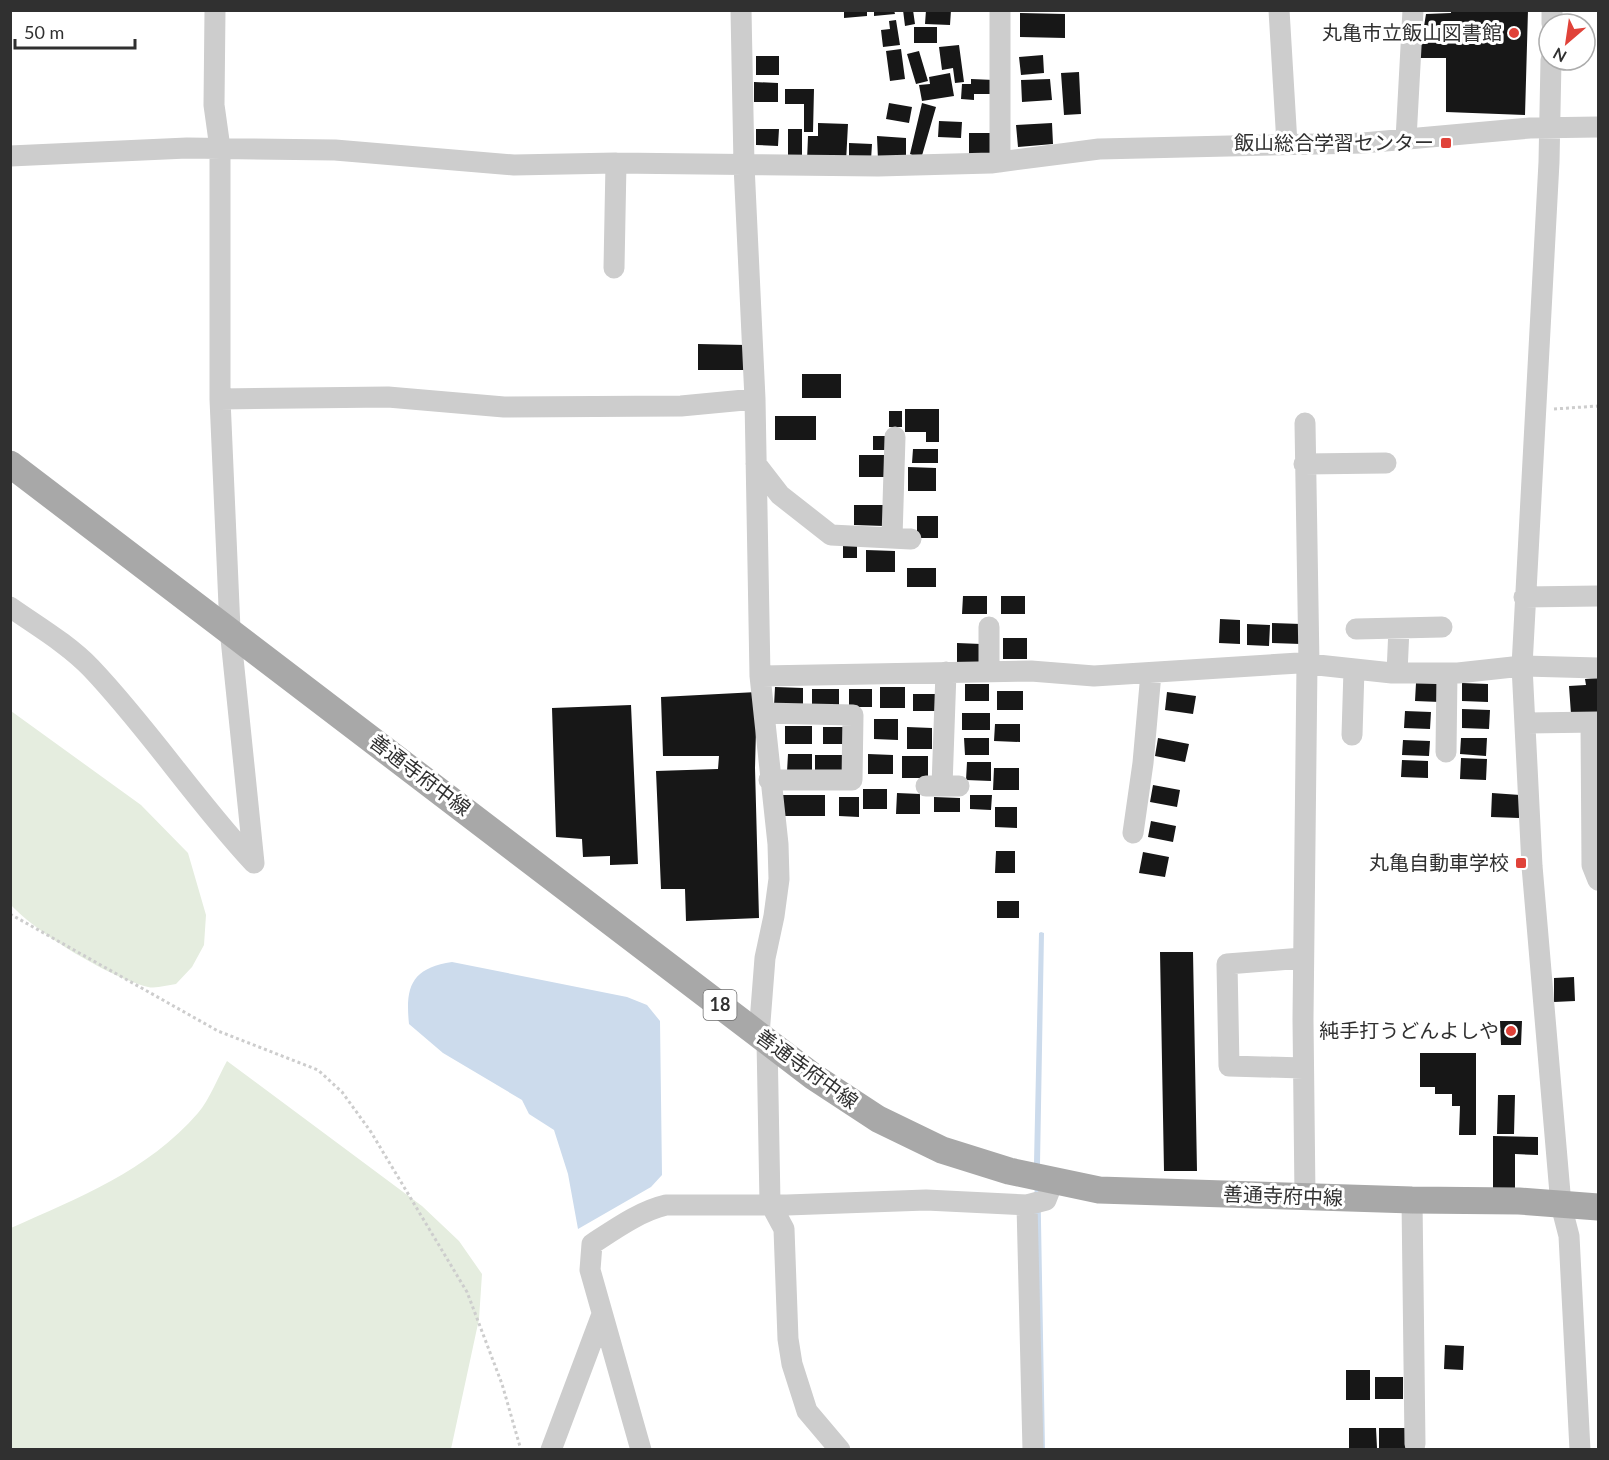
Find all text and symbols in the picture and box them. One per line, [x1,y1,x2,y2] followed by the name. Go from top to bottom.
[15,12,135,50] scale bar
[1537,12,1597,72] north arrow
[1322,20,1502,44] place label: 丸亀市立飯山図書館
[24,21,64,43] text: 50 m
[1507,26,1521,40] marker: 丸亀市立飯山図書館
[1549,44,1569,67] text: N
[1234,130,1434,154] place label: 飯山総合学習センター
[1439,136,1453,150] marker: 飯山総合学習センター
[365,729,476,820] street label: 善通寺府中線
[1369,850,1509,874] place label: 丸亀自動車学校
[1514,856,1528,870] marker: 丸亀自動車学校
[704,990,736,1020] road number: 18
[1319,1018,1499,1042] place label: 純手打うどんよしや
[752,1023,863,1113] street label: 善通寺府中線
[1504,1024,1518,1038] marker: 純手打うどんよしや
[1223,1181,1343,1209] street label: 善通寺府中線

